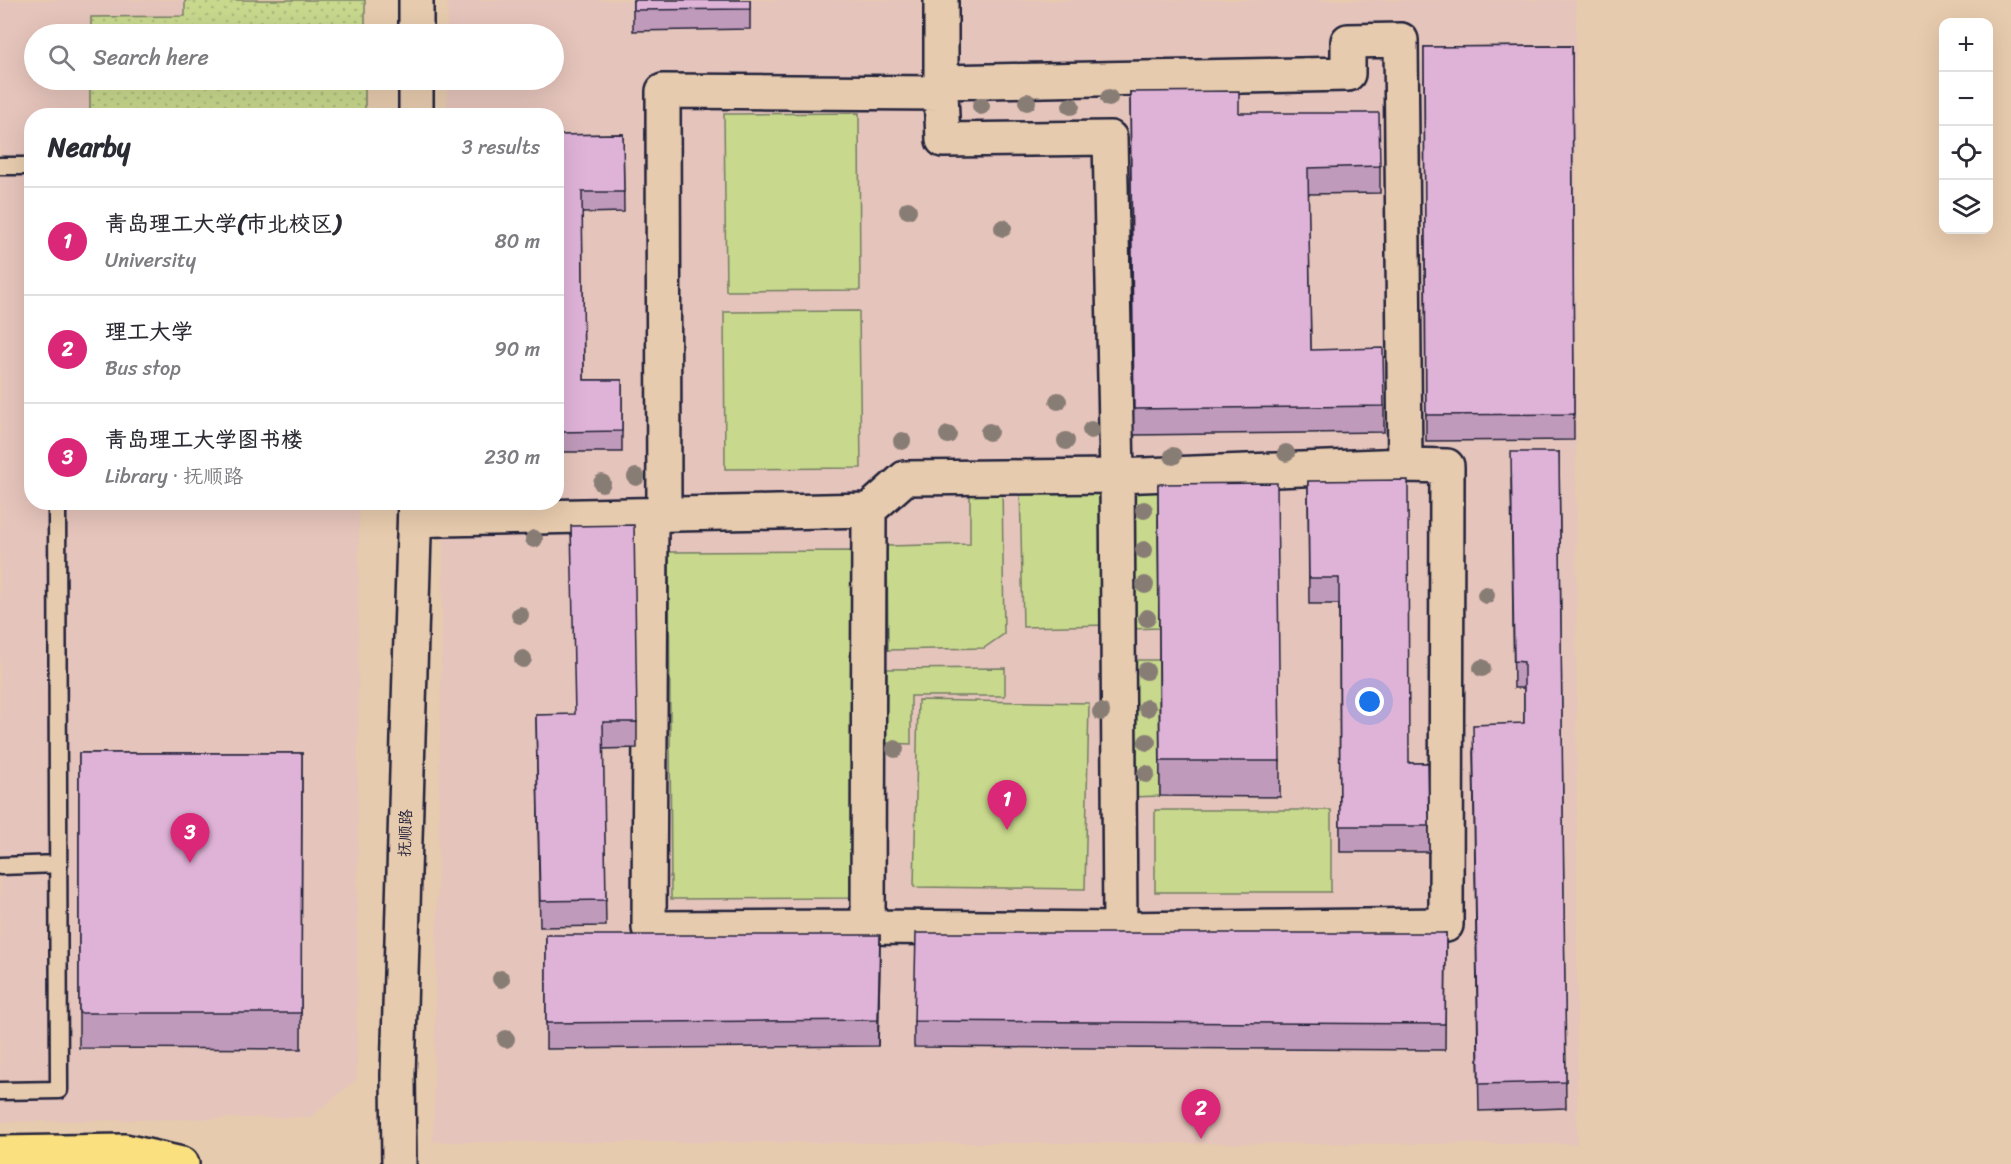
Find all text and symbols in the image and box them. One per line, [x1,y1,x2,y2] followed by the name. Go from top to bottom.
[1939,18,1993,234] map controls
[1939,18,1993,72] button: +
[24,24,564,90] search box
[93,38,209,77] text: Search here
[45,41,78,74] icon: search
[1939,72,1993,126] button: −
[48,124,130,170] text: Nearby
[1939,126,1993,180] button: locate
[462,130,540,165] text: 3 results
[1939,180,1993,234] button: layers
[105,204,341,243] text: 青岛理工大学(市北校区)
[63,224,72,259] text: 1
[495,224,540,259] text: 80 m
[105,243,196,278] text: University
[105,312,193,351] text: 理工大学
[62,332,73,367] text: 2
[495,332,540,367] text: 90 m
[105,351,181,386] text: Bus stop
[105,420,303,459] text: 青岛理工大学图书楼
[62,440,73,475] text: 3
[484,440,540,475] text: 230 m
[105,459,243,494] text: Library · 抚顺路
[1355,687,1384,716] your location
[988,780,1026,830] pin: 1
[390,809,420,857] street label: 抚顺路
[170,814,210,863] pin: 3
[1182,1090,1220,1139] pin: 2

